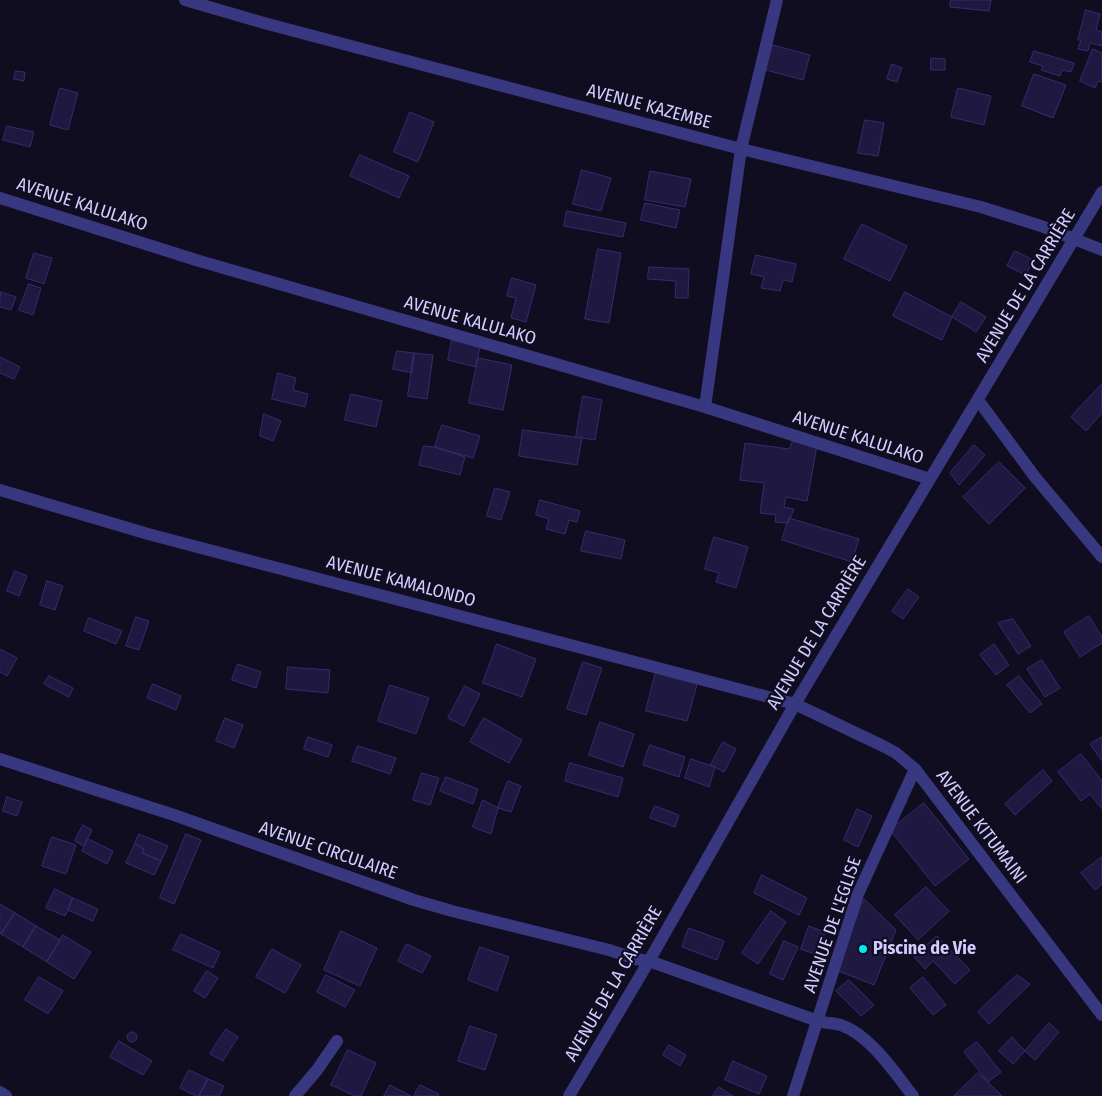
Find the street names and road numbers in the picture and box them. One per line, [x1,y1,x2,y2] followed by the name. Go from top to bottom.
[584,80,714,134] street label: AVENUE KAZEMBE
[14,174,150,236] street label: AVENUE KALULAKO
[972,205,1080,367] street label: AVENUE DE LA CARRIÈRE
[402,292,538,350] street label: AVENUE KALULAKO
[790,407,926,469] street label: AVENUE KALULAKO
[324,552,478,612] street label: AVENUE KAMALONDO
[763,552,871,714] street label: AVENUE DE LA CARRIÈRE
[931,766,1031,888] street label: AVENUE KITUMAINI
[256,817,400,885] street label: AVENUE CIRCULAIRE
[800,854,866,996] street label: AVENUE DE L'EGLISE
[561,903,667,1065] street label: AVENUE DE LA CARRIÈRE

